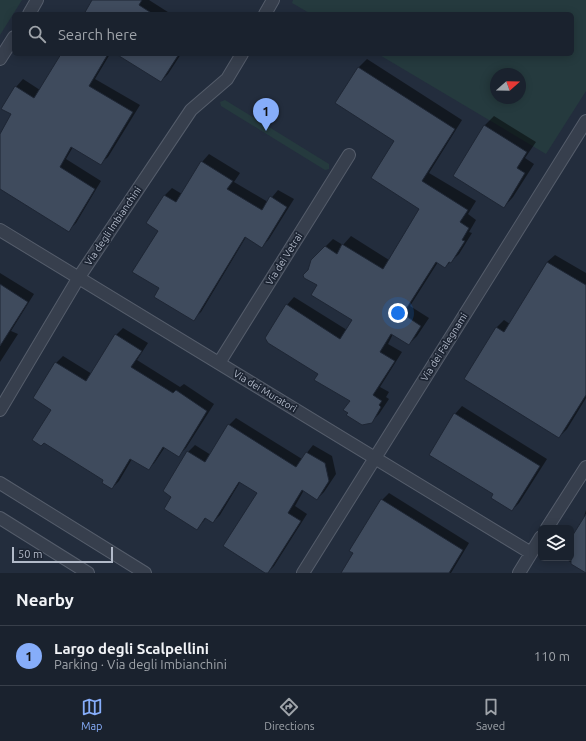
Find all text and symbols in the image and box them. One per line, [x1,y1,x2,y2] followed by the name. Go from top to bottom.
[12,12,574,56] search box
[26,23,48,45] icon: search
[58,26,137,43] text: Search here
[490,68,526,104] north arrow
[253,98,279,131] pin: 1
[83,185,143,267] street label: Via degli Imbianchini
[264,231,304,287] street label: Via dei Vetrai
[388,303,408,323] your location
[419,311,469,383] street label: Via dei Falegnami
[231,368,299,414] street label: Via dei Muratori
[538,525,574,561] map controls
[538,525,574,561] button: layers
[12,545,113,564] scale bar
[18,548,42,560] text: 50 m
[16,590,74,609] text: Nearby
[54,640,209,657] text: Largo degli Scalpellini
[25,649,33,663] text: 1
[534,649,570,663] text: 110 m
[54,657,227,671] text: Parking · Via degli Imbianchini
[81,696,103,732] tab: Map
[264,696,314,732] tab: Directions
[476,696,505,732] tab: Saved

